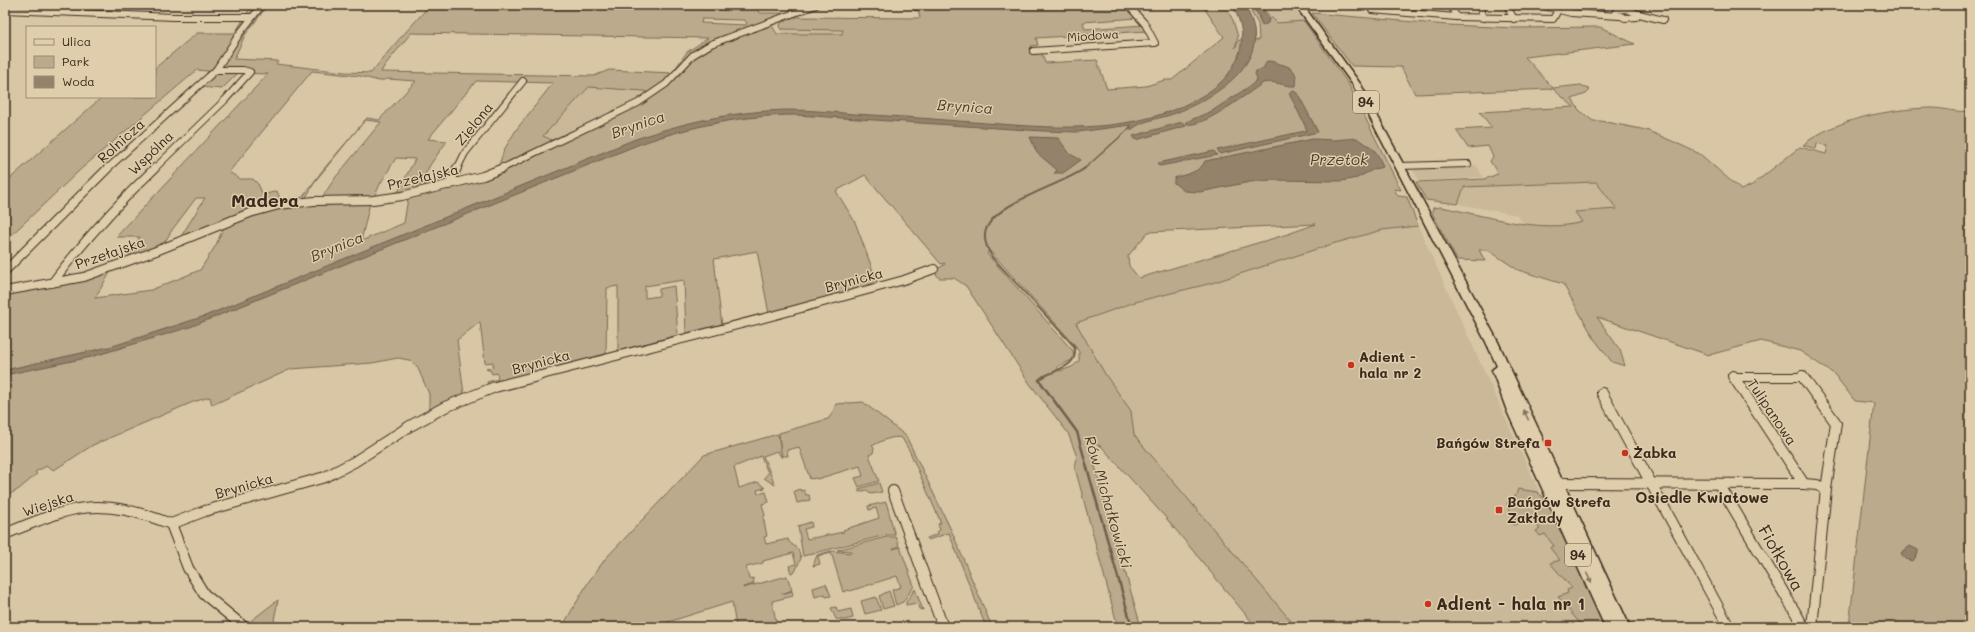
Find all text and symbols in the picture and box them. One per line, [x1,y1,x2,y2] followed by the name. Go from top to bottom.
[1066,25,1119,45] street label: Miodowa
[26,26,156,98] legend
[62,33,91,49] text: Ulica
[62,53,89,69] text: Park
[62,73,95,89] text: Woda
[1353,91,1379,113] road number: 94
[937,94,994,118] water label: Brynica
[450,98,497,149] street label: Zielona
[608,106,667,143] water label: Brynica
[93,114,148,167] street label: Rolnicza
[124,126,177,179] street label: Wspólna
[1310,149,1369,169] water label: Przetok
[385,159,460,194] street label: Przełajska
[231,188,299,212] district label: Madera
[307,226,366,266] water label: Brynica
[72,232,147,273] street label: Przełajska
[823,263,885,296] street label: Brynicka
[510,345,572,378] street label: Brynicka
[1359,347,1422,382] place label: Adient - hala nr 2
[1346,360,1356,370] marker: Adient - hala nr 2
[1743,375,1802,449] street label: Tulipanowa
[1523,410,1529,421] one-way arrow
[1080,433,1138,571] water label: Rów Michałkowicki
[1436,433,1540,452] place label: Bańgów Strefa
[1543,438,1553,448] marker: Bańgów Strefa
[1633,443,1677,462] place label: Żabka
[1620,448,1630,458] marker: Żabka
[213,468,275,503] street label: Brynicka
[20,486,76,521] street label: Wiejska
[1635,487,1769,507] district label: Osiedle Kwiatowe
[1507,492,1611,527] place label: Bańgów Strefa Zakłady
[1494,505,1504,515] marker: Bańgów Strefa Zakłady
[1754,520,1810,595] street label: Fiołkowa
[1565,544,1591,566] road number: 94
[1586,573,1592,584] one-way arrow
[1436,592,1585,614] place label: Adient - hala nr 1
[1423,599,1433,609] marker: Adient - hala nr 1

